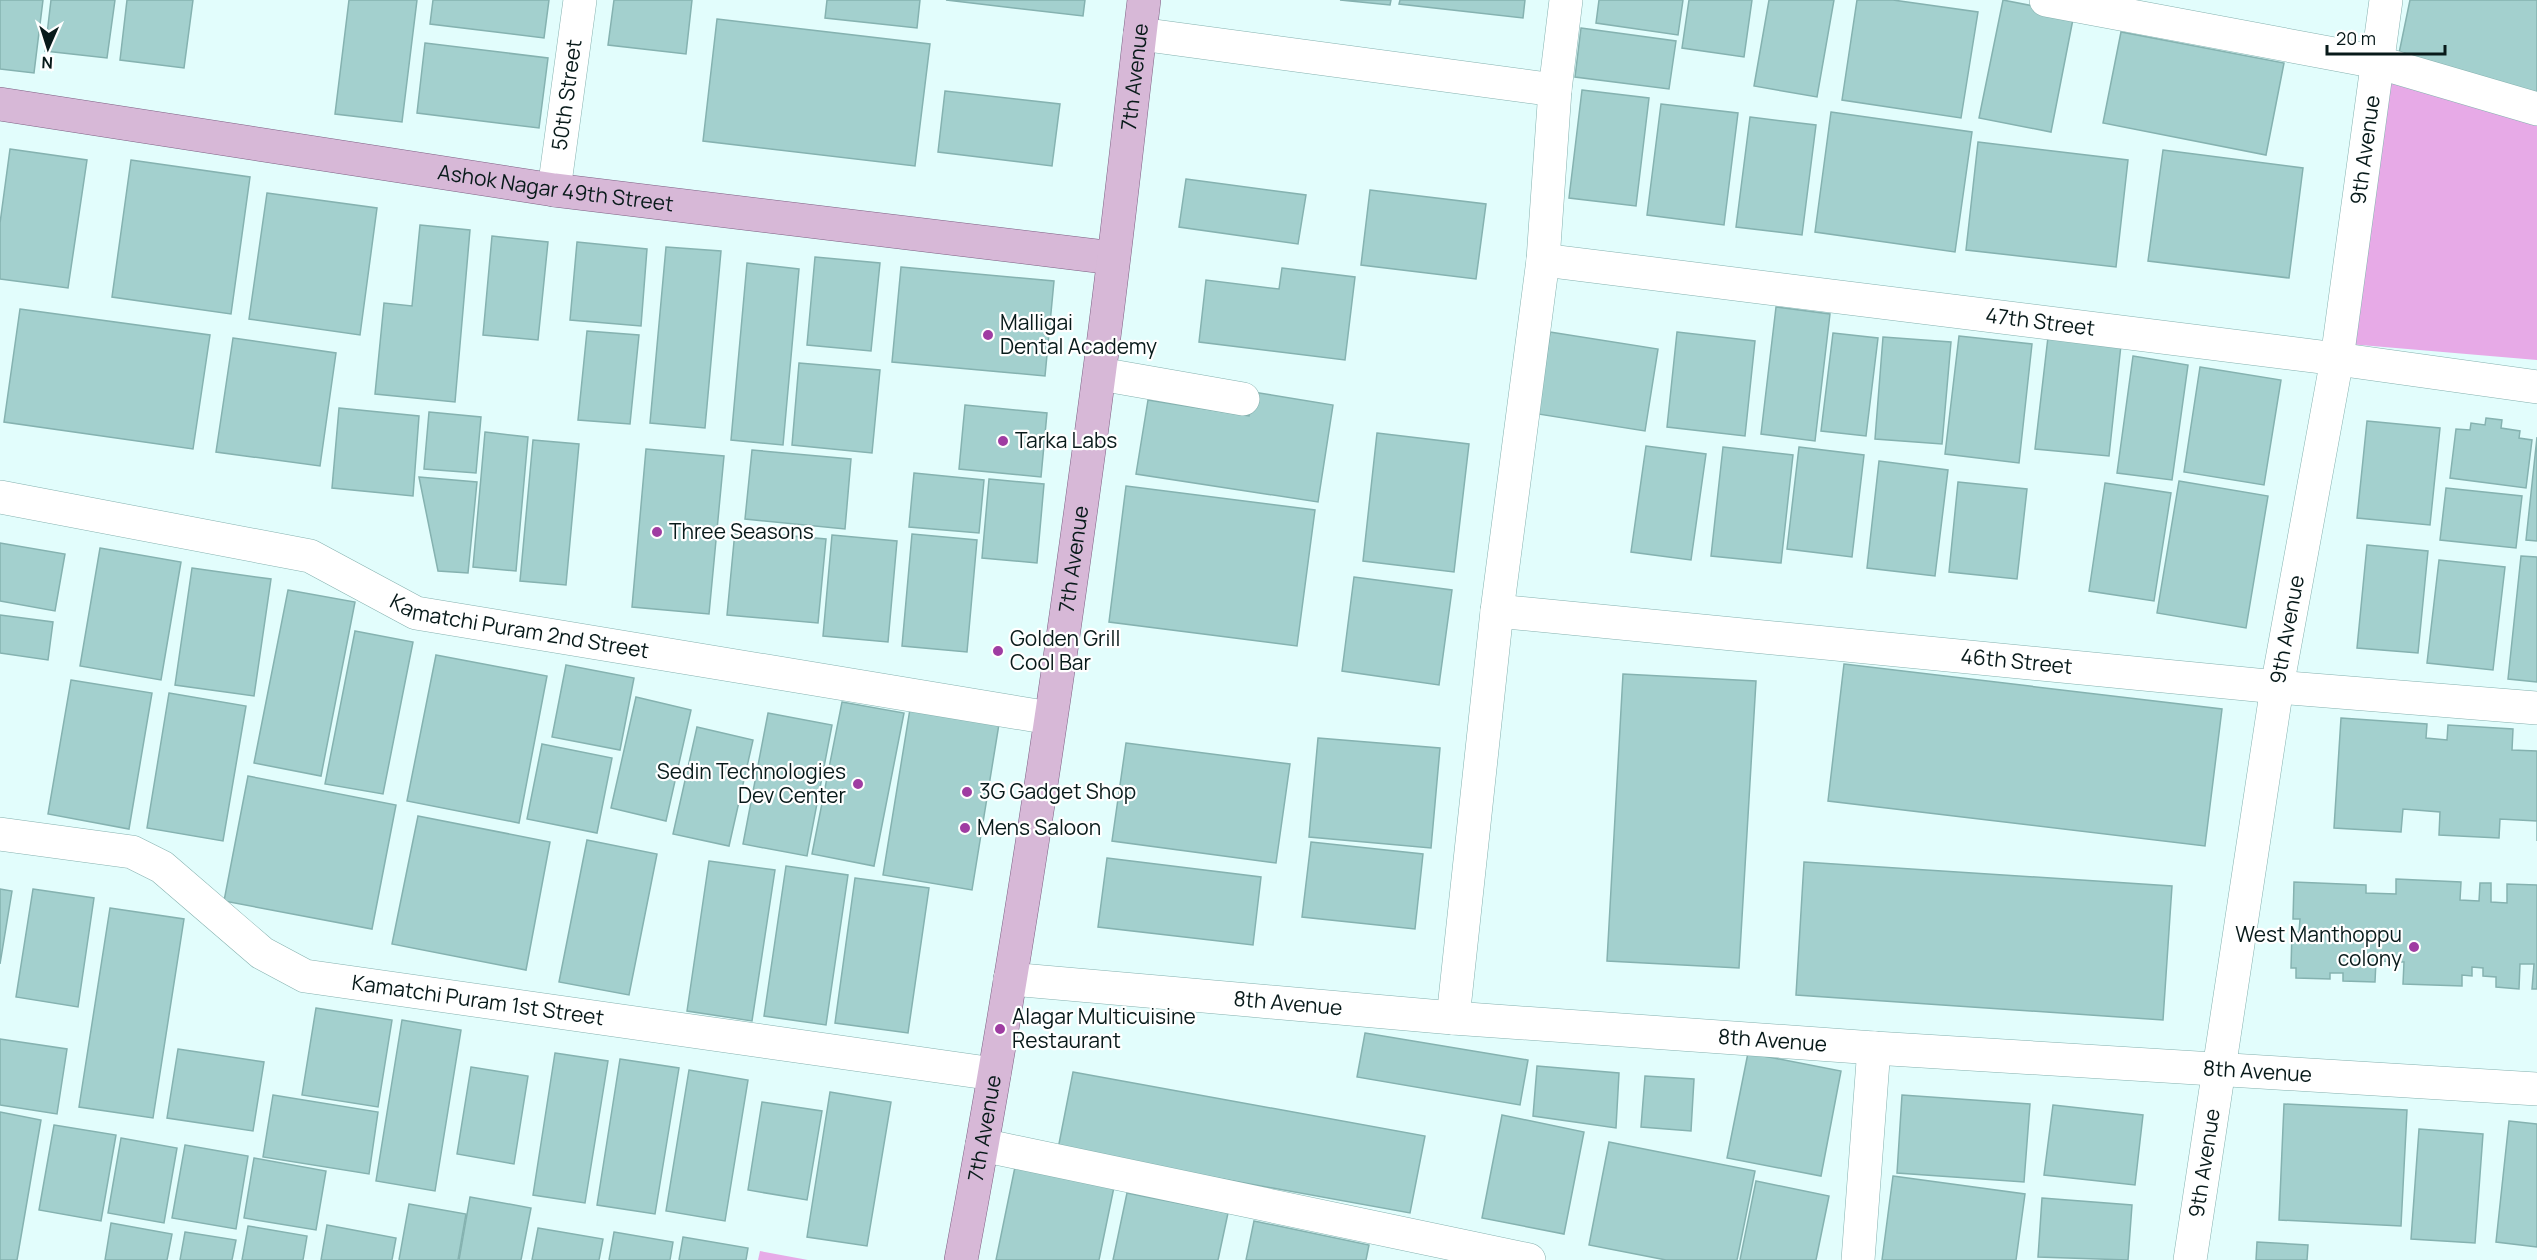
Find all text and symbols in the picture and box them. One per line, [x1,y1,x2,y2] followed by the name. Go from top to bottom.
[18,18,78,78] north arrow
[2327,18,2446,56] scale bar
[1114,22,1154,132] street label: 7th Avenue
[2336,26,2376,50] text: 20 m
[545,37,587,152] street label: 50th Street
[41,52,54,74] text: N
[2343,93,2386,206] street label: 9th Avenue
[436,157,675,217] street label: Ashok Nagar 49th Street
[1984,300,2096,342] street label: 47th Street
[1000,308,1157,360] place label: Malligai Dental Academy
[981,328,995,342] marker: Malligai Dental Academy
[1015,426,1117,454] place label: Tarka Labs
[996,434,1010,448] marker: Tarka Labs
[1052,504,1094,614] street label: 7th Avenue
[669,517,814,545] place label: Three Seasons
[650,525,664,539] marker: Three Seasons
[2263,573,2310,686] street label: 9th Avenue
[385,587,651,664] street label: Kamatchi Puram 2nd Street
[1010,624,1120,676] place label: Golden Grill Cool Bar
[1959,641,2074,680] street label: 46th Street
[991,644,1005,658] marker: Golden Grill Cool Bar
[657,757,846,809] place label: Sedin Technologies Dev Center
[851,777,865,791] marker: Sedin Technologies Dev Center
[979,777,1136,805] place label: 3G Gadget Shop
[960,785,974,799] marker: 3G Gadget Shop
[977,813,1101,841] place label: Mens Saloon
[958,821,972,835] marker: Mens Saloon
[2235,920,2402,972] place label: West Manthoppu colony
[2407,940,2421,954] marker: West Manthoppu colony
[350,968,606,1031] street label: Kamatchi Puram 1st Street
[1232,984,1344,1021] street label: 8th Avenue
[1012,1002,1196,1054] place label: Alagar Multicuisine Restaurant
[993,1022,1007,1036] marker: Alagar Multicuisine Restaurant
[1717,1022,1828,1058] street label: 8th Avenue
[2202,1053,2313,1088] street label: 8th Avenue
[961,1073,1007,1183] street label: 7th Avenue
[2182,1106,2226,1219] street label: 9th Avenue

